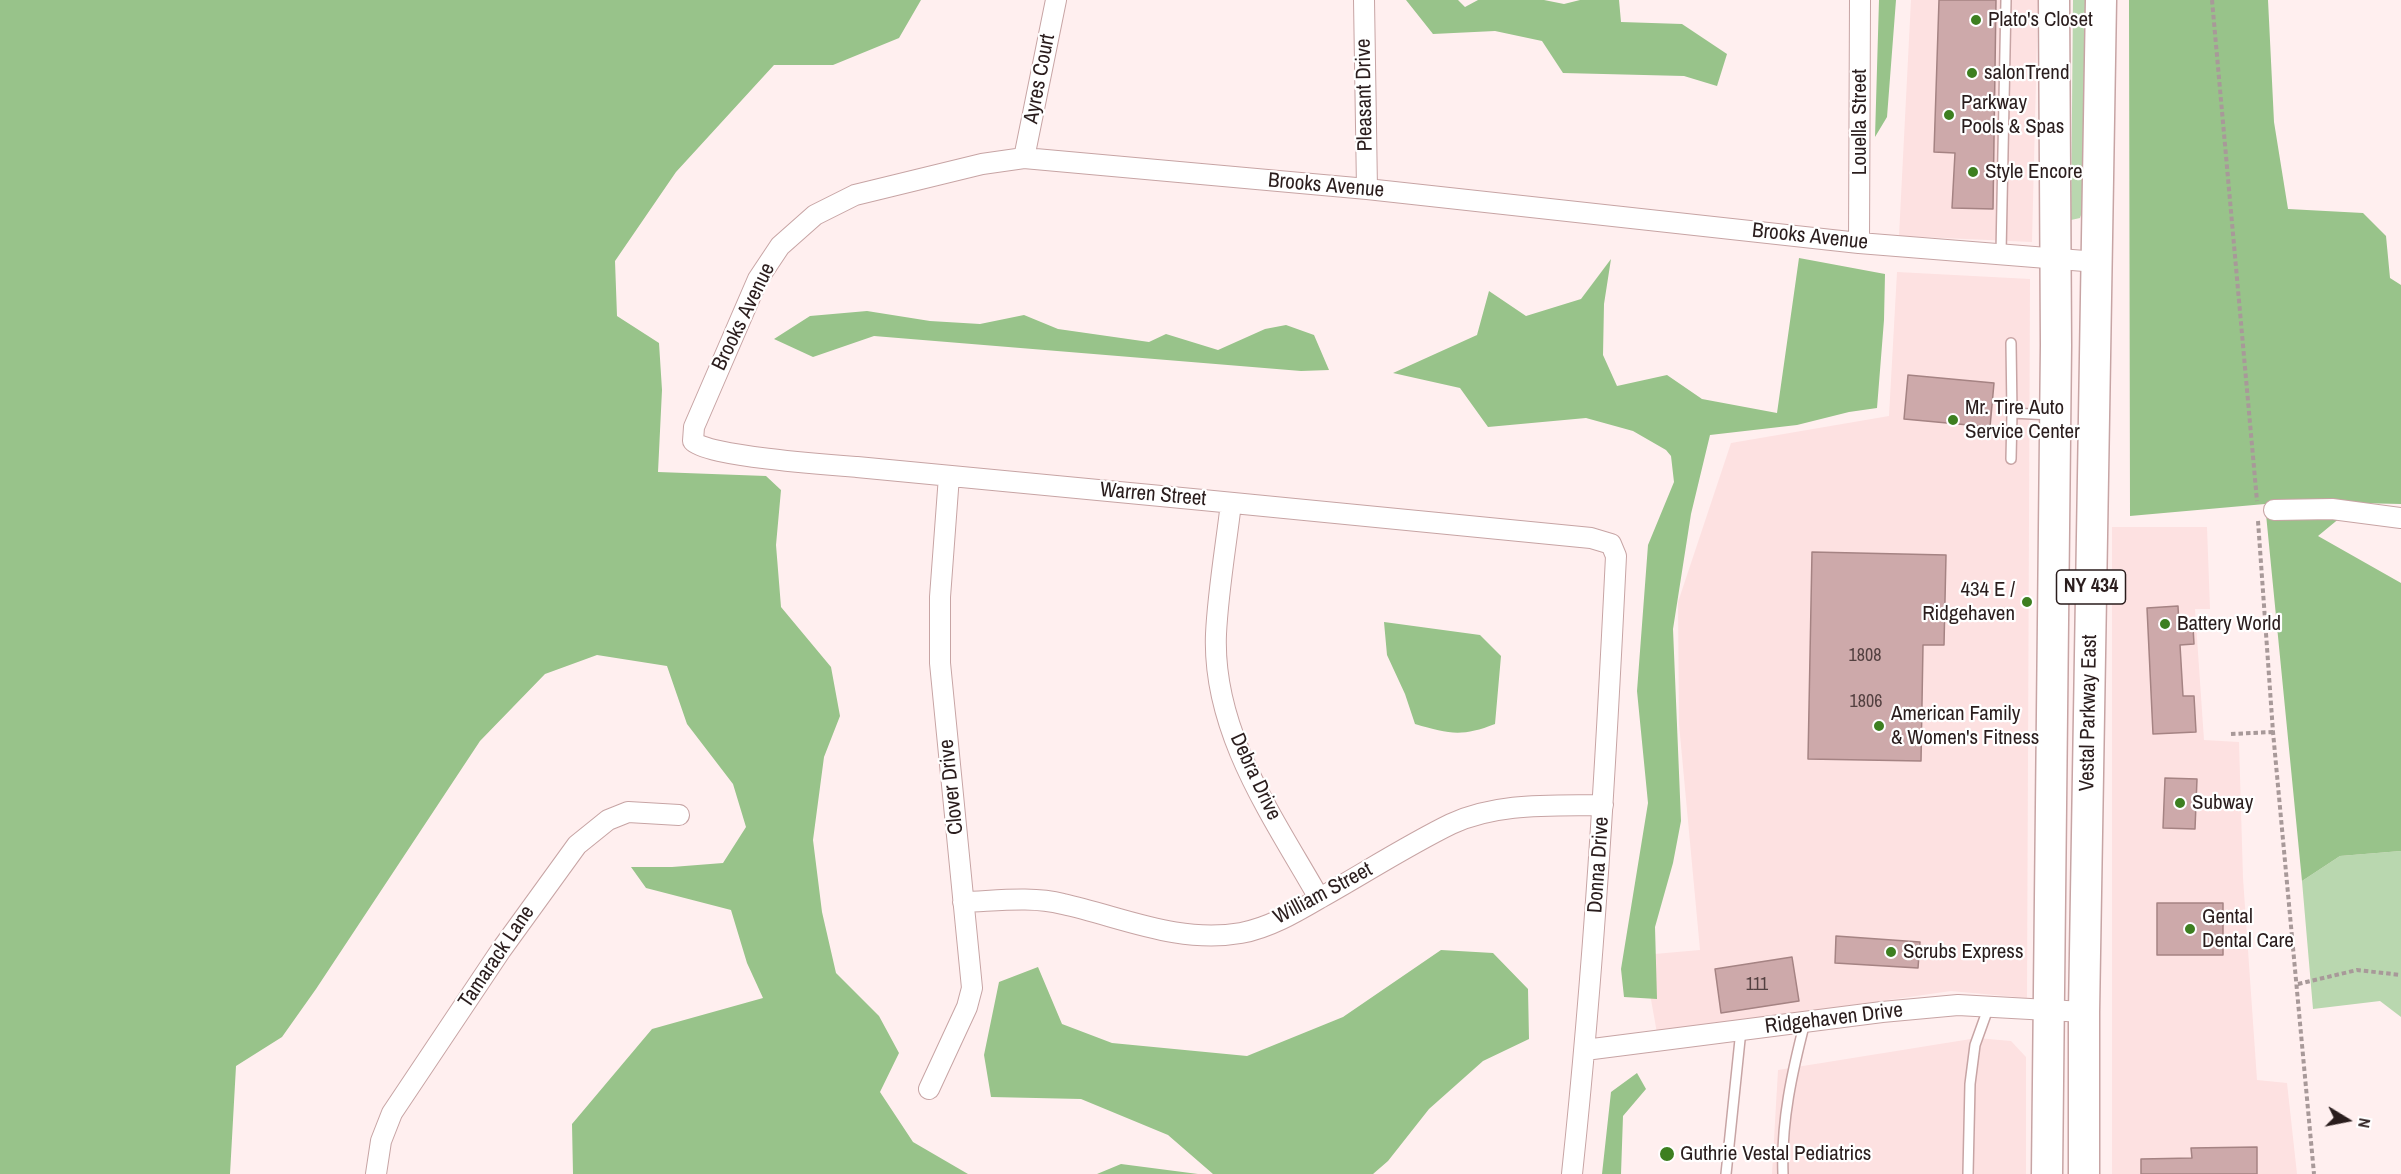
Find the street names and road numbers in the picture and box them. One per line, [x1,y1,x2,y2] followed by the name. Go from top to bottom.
[1019,32,1061,126] street label: Ayres Court
[1351,38,1379,152] street label: Pleasant Drive
[1847,69,1873,175] street label: Louella Street
[1267,168,1385,204] street label: Brooks Avenue
[1751,218,1869,256] street label: Brooks Avenue
[707,259,781,375] street label: Brooks Avenue
[1099,478,1207,512] street label: Warren Street
[2056,570,2126,604] road number: NY 434
[2075,634,2103,792] street label: Vestal Parkway East
[1224,730,1286,824] street label: Debra Drive
[934,738,970,836] street label: Clover Drive
[1583,816,1615,914] street label: Donna Drive
[1269,857,1377,931] street label: William Street
[454,901,540,1013] street label: Tamarack Lane
[1764,998,1904,1040] street label: Ridgehaven Drive

